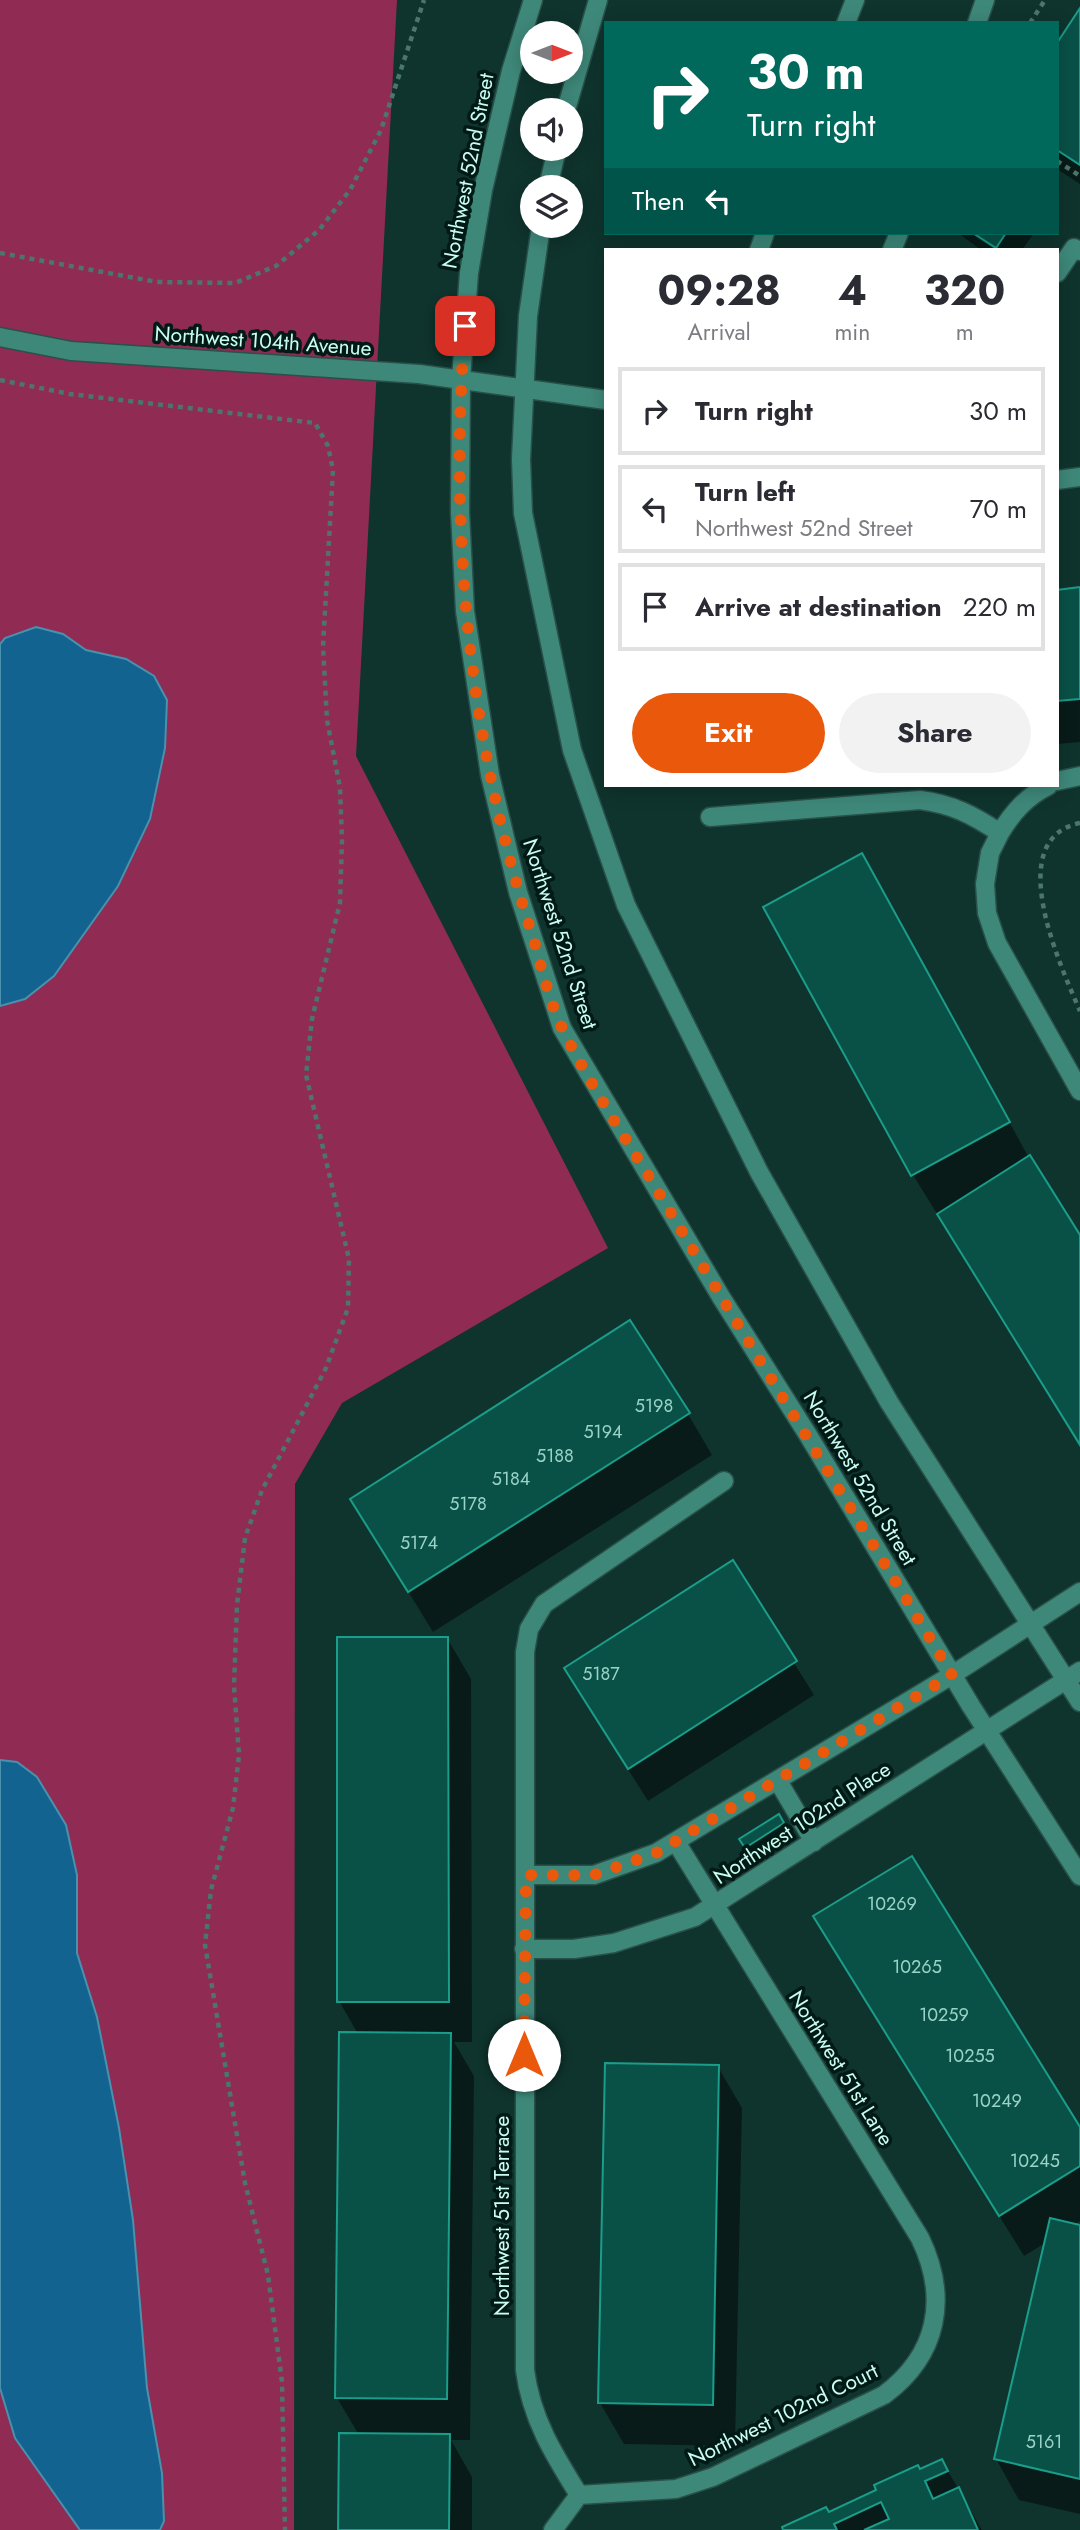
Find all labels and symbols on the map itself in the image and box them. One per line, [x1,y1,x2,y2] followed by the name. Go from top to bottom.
[520,21,583,84] north arrow
[434,71,502,271] street label: Northwest 52nd Street
[435,296,495,356] pin
[153,318,373,364] street label: Northwest 104th Avenue
[515,835,605,1033] street label: Northwest 52nd Street
[796,1385,924,1571] street label: Northwest 52nd Street
[635,1393,673,1419] house number: 5198
[583,1419,623,1445] house number: 5194
[536,1443,574,1469] house number: 5188
[492,1466,530,1492] house number: 5184
[449,1491,487,1517] house number: 5178
[400,1530,438,1556] house number: 5174
[582,1661,620,1687] house number: 5187
[707,1754,897,1892] street label: Northwest 102nd Place
[867,1891,917,1917] house number: 10269
[892,1954,942,1980] house number: 10265
[781,1985,901,2152] street label: Northwest 51st Lane
[919,2002,969,2028] house number: 10259
[487,2018,561,2092] position arrow
[945,2043,995,2069] house number: 10255
[972,2088,1022,2114] house number: 10249
[487,2116,517,2316] street label: Northwest 51st Terrace
[1010,2148,1060,2174] house number: 10245
[683,2356,883,2474] street label: Northwest 102nd Court
[1026,2429,1062,2455] house number: 5161

